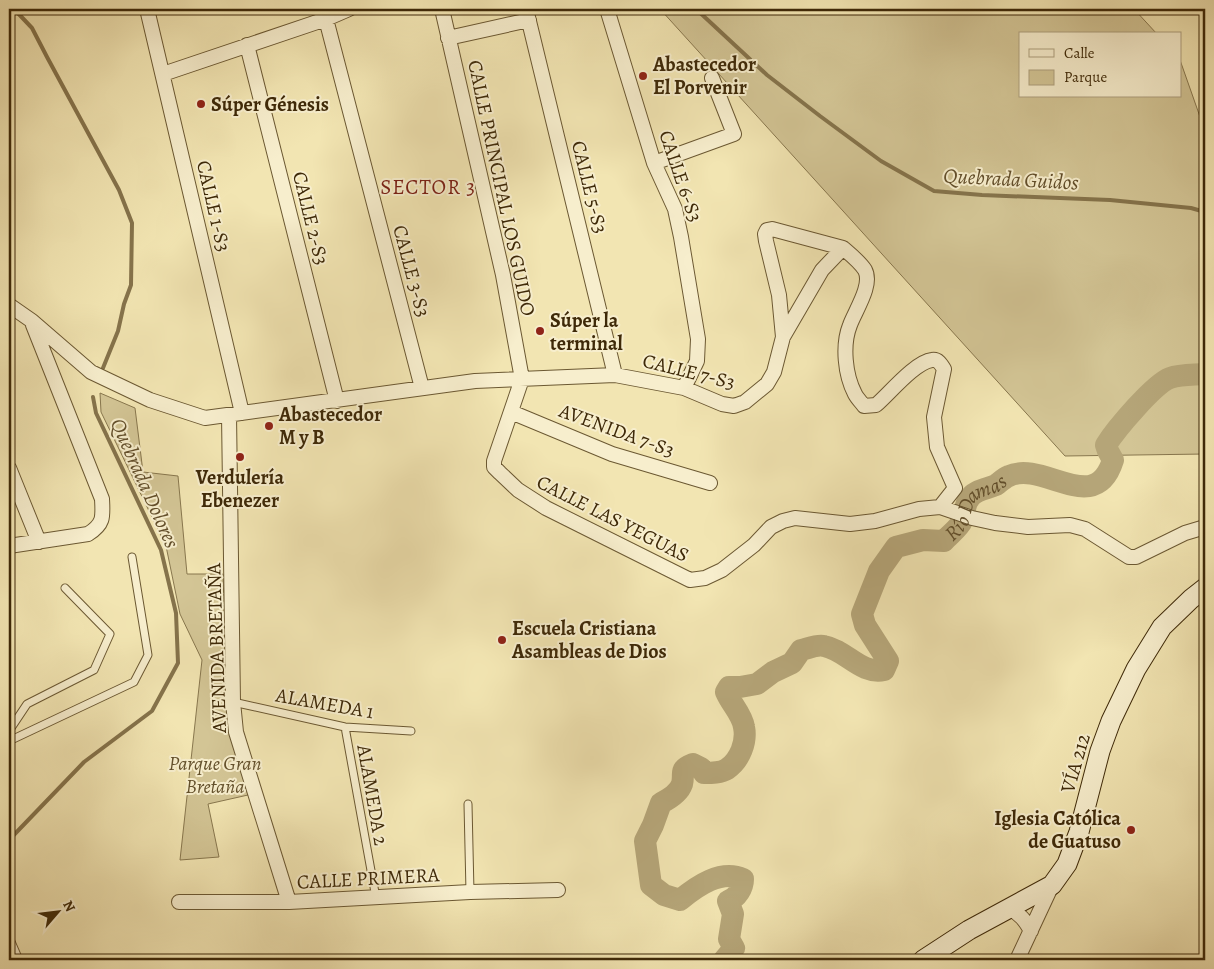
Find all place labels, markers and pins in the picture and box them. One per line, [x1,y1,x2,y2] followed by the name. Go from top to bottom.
[652,51,756,101] place label: Abastecedor El Porvenir
[637,70,649,82] marker: Abastecedor El Porvenir
[211,91,329,118] place label: Súper Génesis
[195,98,207,110] marker: Súper Génesis
[550,307,624,357] place label: Súper la terminal
[534,325,546,337] marker: Súper la terminal
[278,401,382,451] place label: Abastecedor M y B
[263,420,275,432] marker: Abastecedor M y B
[234,451,246,463] marker: Verdulería Ebenezer
[195,464,284,514] place label: Verdulería Ebenezer
[511,615,667,665] place label: Escuela Cristiana Asambleas de Dios
[496,634,508,646] marker: Escuela Cristiana Asambleas de Dios
[994,805,1121,855] place label: Iglesia Católica de Guatuso
[1125,824,1137,836] marker: Iglesia Católica de Guatuso

